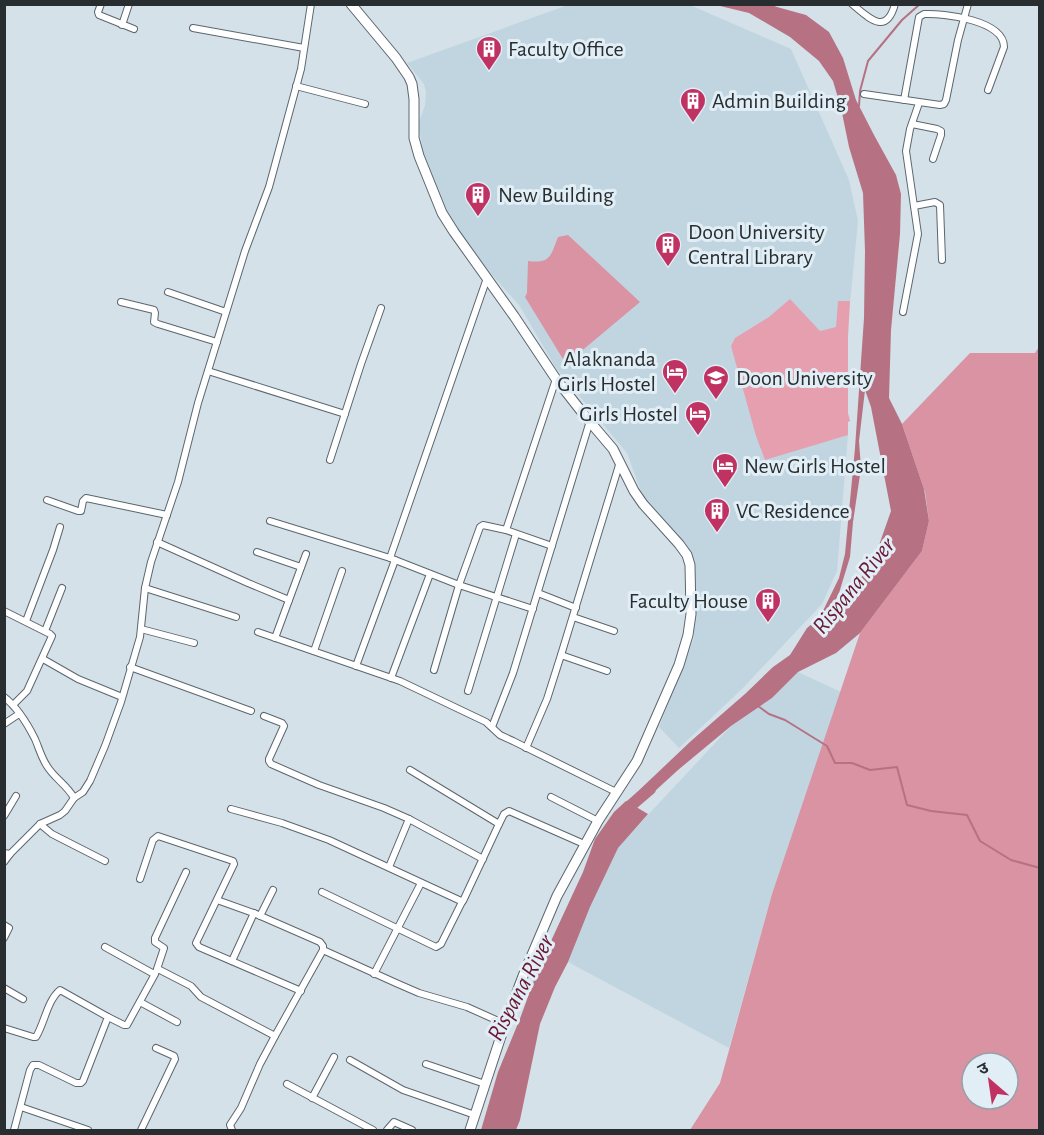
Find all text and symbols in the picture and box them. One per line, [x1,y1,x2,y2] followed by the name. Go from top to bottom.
[474,34,504,72] building icon: Faculty Office
[508,38,624,60] place label: Faculty Office
[678,86,708,124] building icon: Admin Building
[712,90,846,112] place label: Admin Building
[463,180,493,218] building icon: New Building
[498,184,614,206] place label: New Building
[688,221,825,268] place label: Doon University Central Library
[653,230,683,268] building icon: Doon University Central Library
[557,348,656,395] place label: Alaknanda Girls Hostel
[660,357,690,395] hotel icon: Alaknanda Girls Hostel
[701,363,731,401] school or university icon: Doon University
[736,367,873,389] place label: Doon University
[683,399,713,437] hotel icon: Girls Hostel
[579,403,678,425] place label: Girls Hostel
[710,451,740,489] hotel icon: New Girls Hostel
[744,455,886,477] place label: New Girls Hostel
[702,496,732,534] building icon: VC Residence
[736,500,850,522] place label: VC Residence
[808,532,901,639] water label: Rispana River
[753,586,783,624] building icon: Faculty House
[629,590,748,612] place label: Faculty House
[483,930,559,1045] water label: Rispana River
[960,1051,1020,1111] north arrow
[975,1059,992,1078] text: उ

